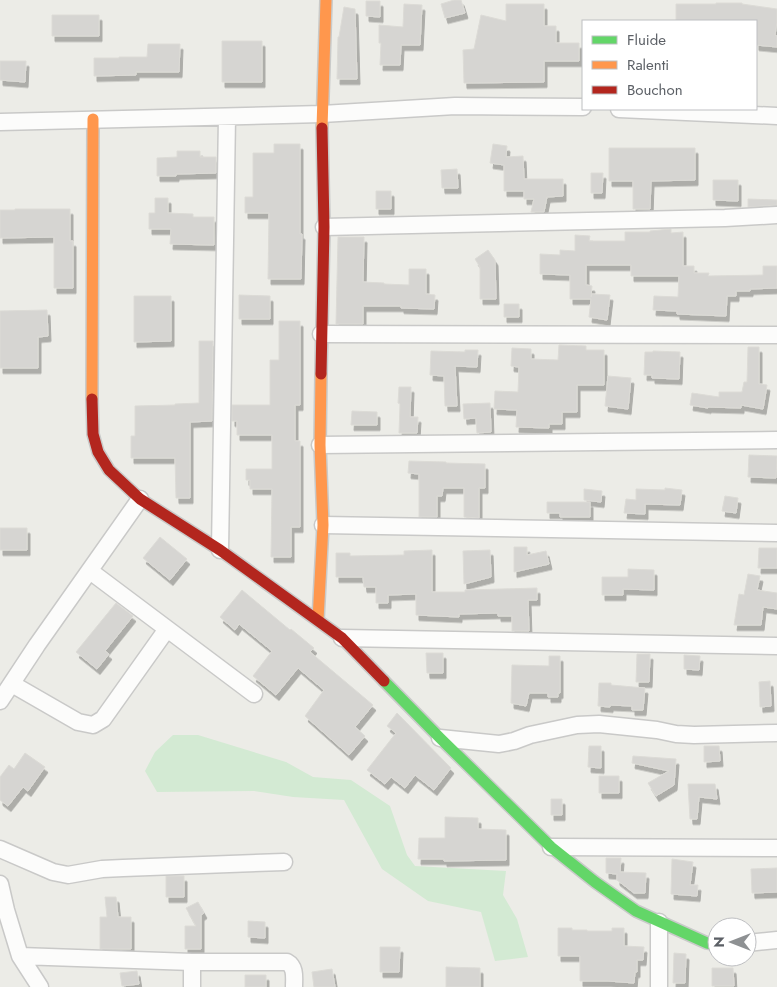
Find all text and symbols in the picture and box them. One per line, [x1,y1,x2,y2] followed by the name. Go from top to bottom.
[582,20,757,110] legend
[627,29,666,51] text: Fluide
[627,54,669,76] text: Ralenti
[627,79,683,101] text: Bouchon
[707,917,757,967] north arrow
[709,936,729,948] text: N

